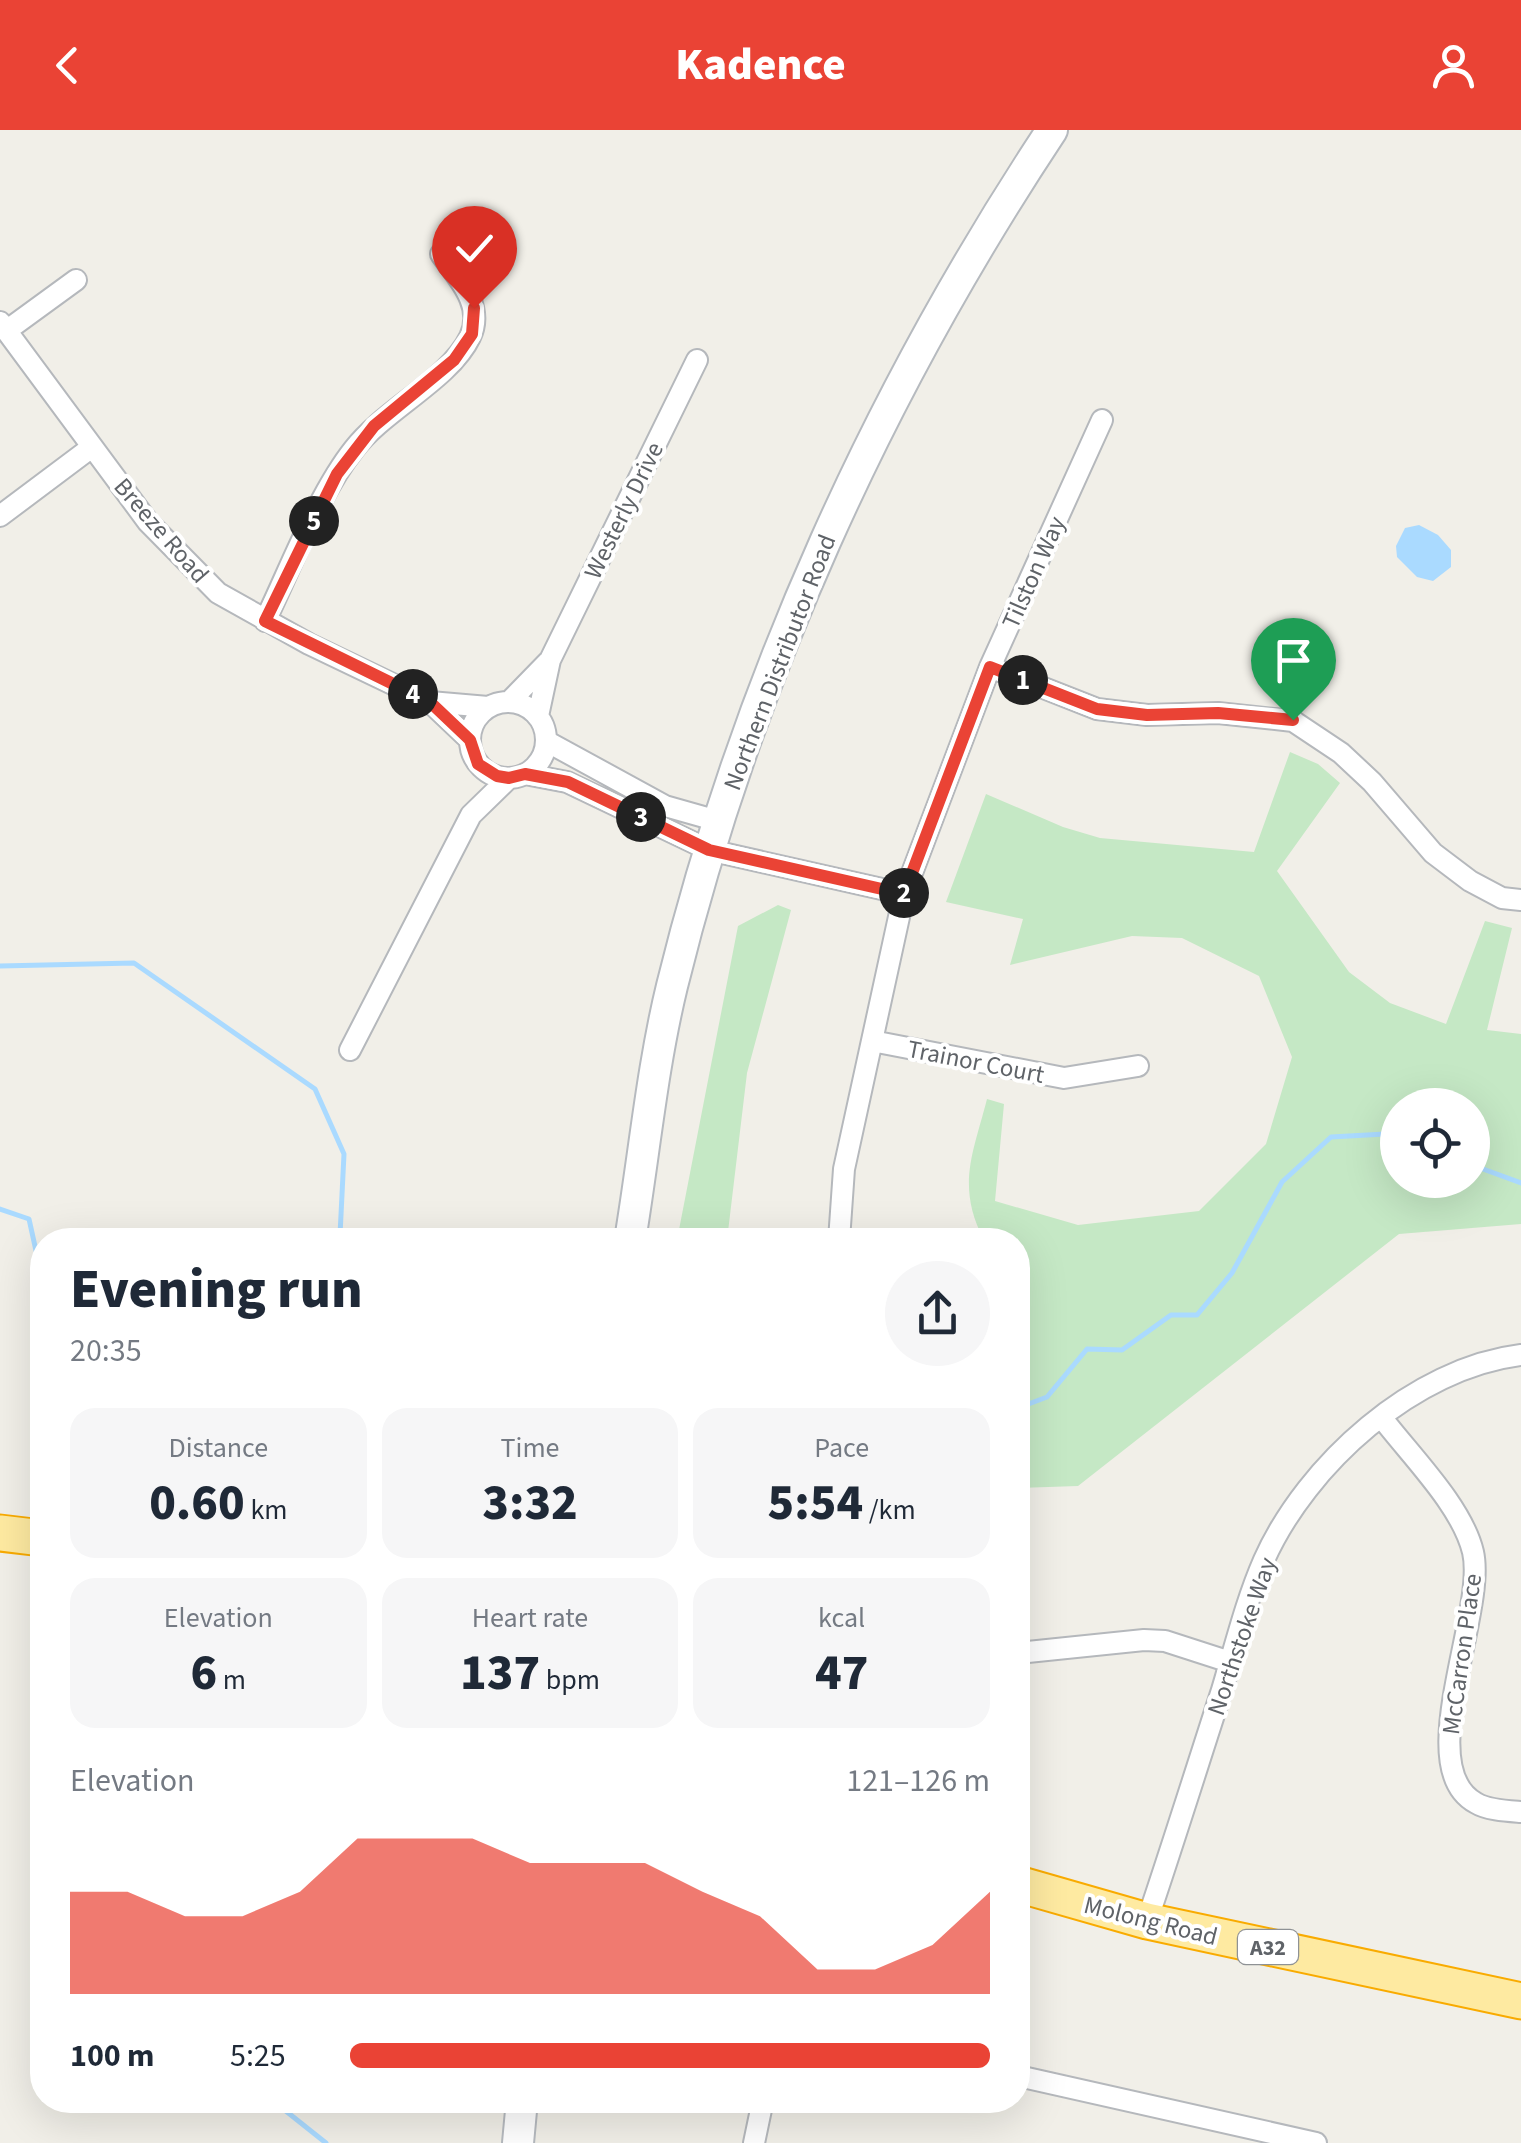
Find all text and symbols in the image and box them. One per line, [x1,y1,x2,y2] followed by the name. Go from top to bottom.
[675,33,846,97] text: Kadence
[40,38,95,93] icon: back
[1426,38,1481,93] icon: person
[432,206,517,309] pin
[447,221,502,276] icon: check
[575,436,673,585] street label: Westerly Drive
[105,470,217,591] street label: Breeze Road
[289,496,339,546] pin: 5
[307,501,321,541] text: 5
[993,510,1075,634] street label: Tilston Way
[715,529,845,795] street label: Northern Distributor Road
[1251,618,1336,721] pin
[1266,633,1321,688] icon: arrive
[998,655,1048,705] pin: 1
[1016,660,1030,700] text: 1
[388,669,438,719] pin: 4
[406,674,420,714] text: 4
[616,792,666,842] pin: 3
[634,797,648,837] text: 3
[879,868,929,918] pin: 2
[897,873,911,913] text: 2
[904,1031,1048,1093] street label: Trainor Court
[1380,1088,1490,1198] map controls
[1380,1088,1490,1198] button: locate
[70,1251,363,1329] text: Evening run
[885,1261,990,1366] button: share
[70,1328,142,1374] text: 20:35
[169,1428,268,1468] text: Distance
[500,1428,559,1468] text: Time
[814,1428,869,1468] text: Pace
[149,1468,245,1539] text: 0.60
[482,1468,578,1539] text: 3:32
[768,1468,863,1539] text: 5:54
[245,1490,287,1530] text: km
[863,1490,916,1530] text: /km
[1198,1552,1286,1720] street label: Northstoke Way
[1433,1571,1491,1737] street label: McCarron Place
[164,1598,273,1638] text: Elevation
[472,1598,588,1638] text: Heart rate
[818,1598,865,1638] text: kcal
[191,1638,217,1709] text: 6
[460,1638,540,1709] text: 137
[815,1638,868,1709] text: 47
[217,1660,246,1700] text: m
[540,1660,600,1700] text: bpm
[70,1758,195,1804] text: Elevation
[846,1758,990,1804] text: 121–126 m
[1080,1887,1221,1955] street label: Molong Road
[1238,1930,1298,1964] road number: A32
[70,2033,155,2079] text: 100 m
[230,2033,286,2079] text: 5:25

